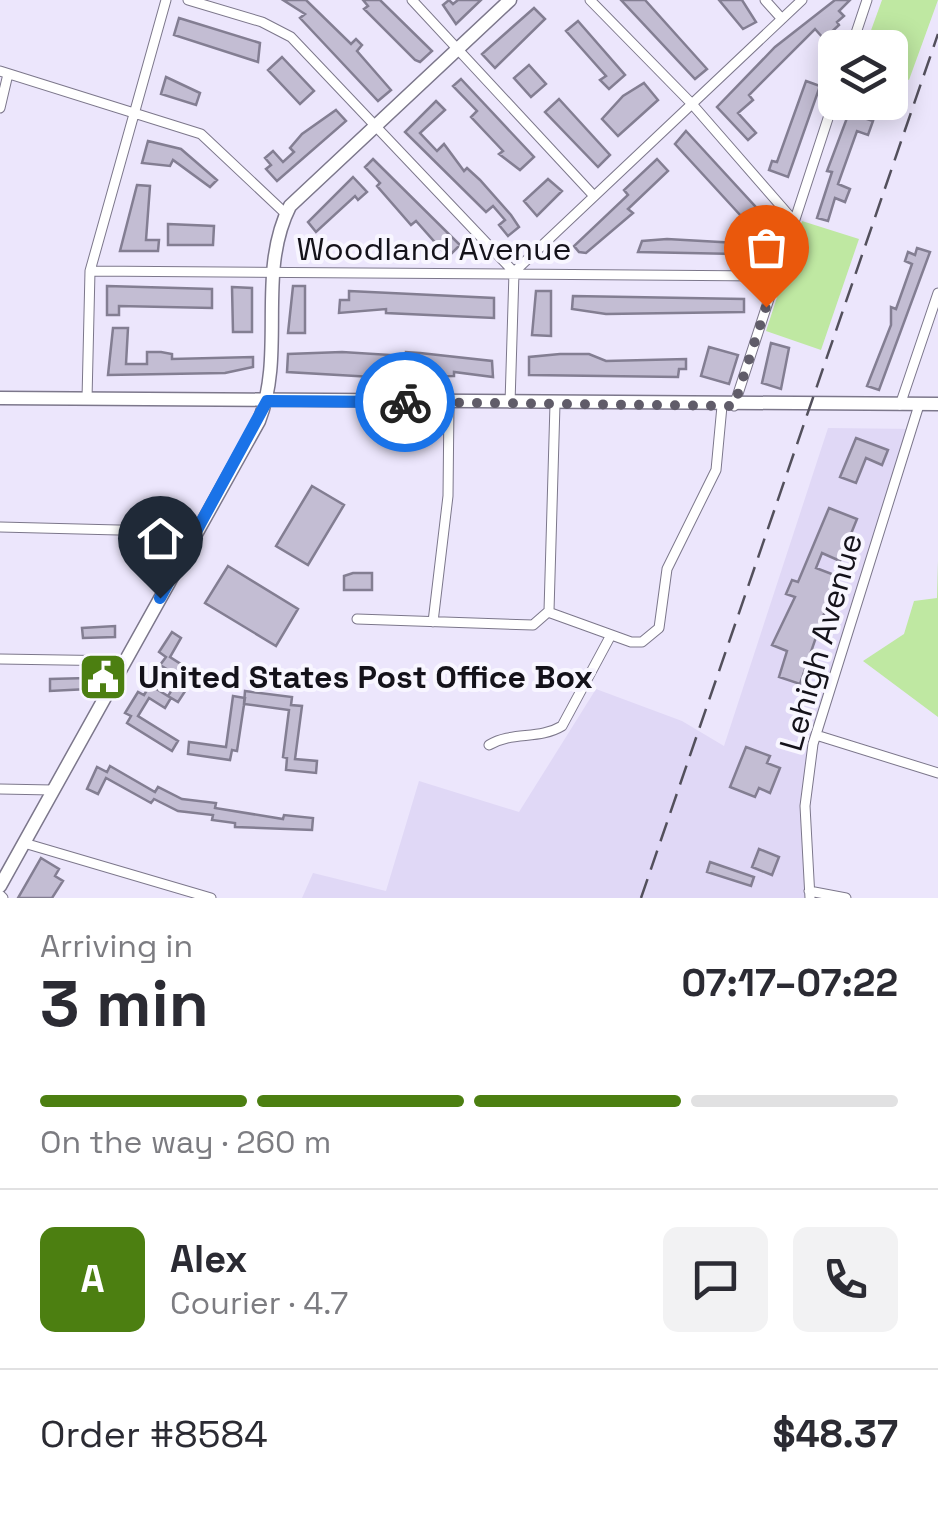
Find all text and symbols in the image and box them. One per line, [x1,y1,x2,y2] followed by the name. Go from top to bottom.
[818,30,908,120] map controls
[818,30,908,120] button: layers
[724,205,809,308] pin
[739,220,794,275] icon: bag
[297,229,572,269] street label: Woodland Avenue
[355,352,455,452] courier
[378,375,433,430] icon: bike
[118,496,203,599] pin
[133,511,188,566] icon: home
[771,528,871,756] street label: Lehigh Avenue
[77,651,129,703] public building icon: United States Post Office Box
[138,657,593,697] place label: United States Post Office Box
[40,926,193,966] text: Arriving in
[682,959,898,1007] text: 07:17–07:22
[40,962,209,1045] text: 3 min
[40,1122,331,1162] text: On the way · 260 m
[663,1227,768,1332] button: chat
[793,1227,898,1332] button: phone
[170,1235,247,1283] text: Alex
[80,1255,105,1303] text: A
[170,1283,348,1323] text: Courier · 4.7
[40,1410,268,1458] text: Order #8584
[773,1410,898,1458] text: $48.37

